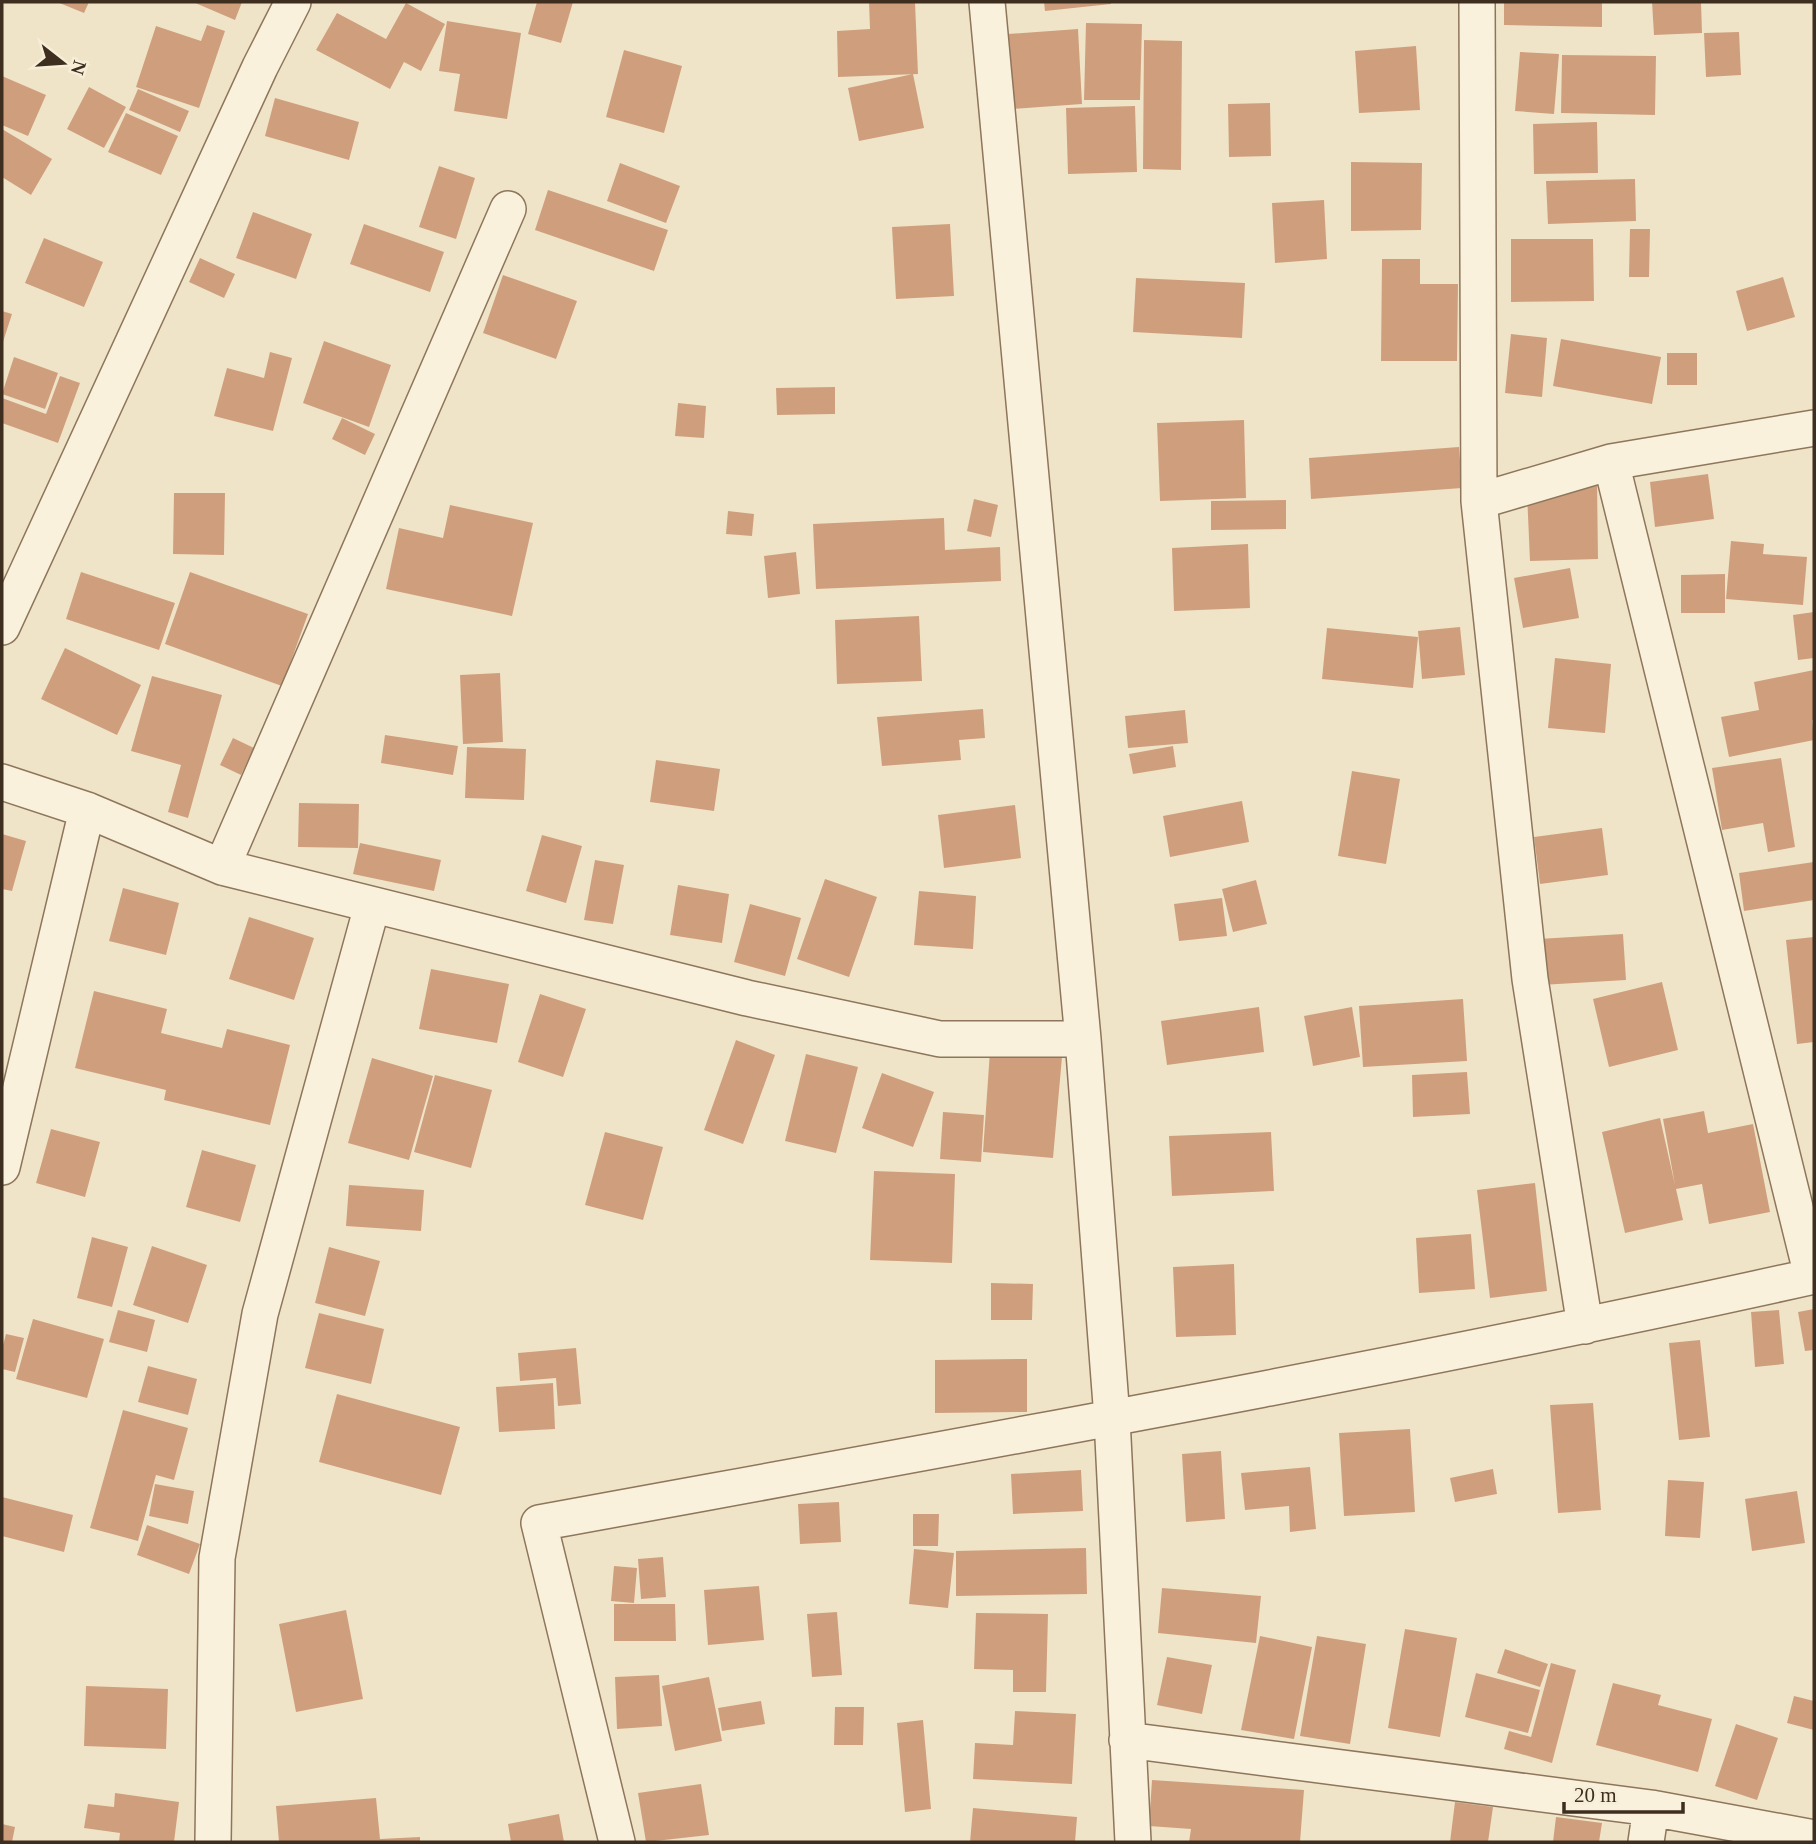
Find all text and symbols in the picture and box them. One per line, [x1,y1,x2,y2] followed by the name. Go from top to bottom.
[28,28,98,98] north arrow
[67,58,91,78] text: N
[1564,1770,1683,1814] scale bar
[1574,1783,1617,1807] text: 20 m

